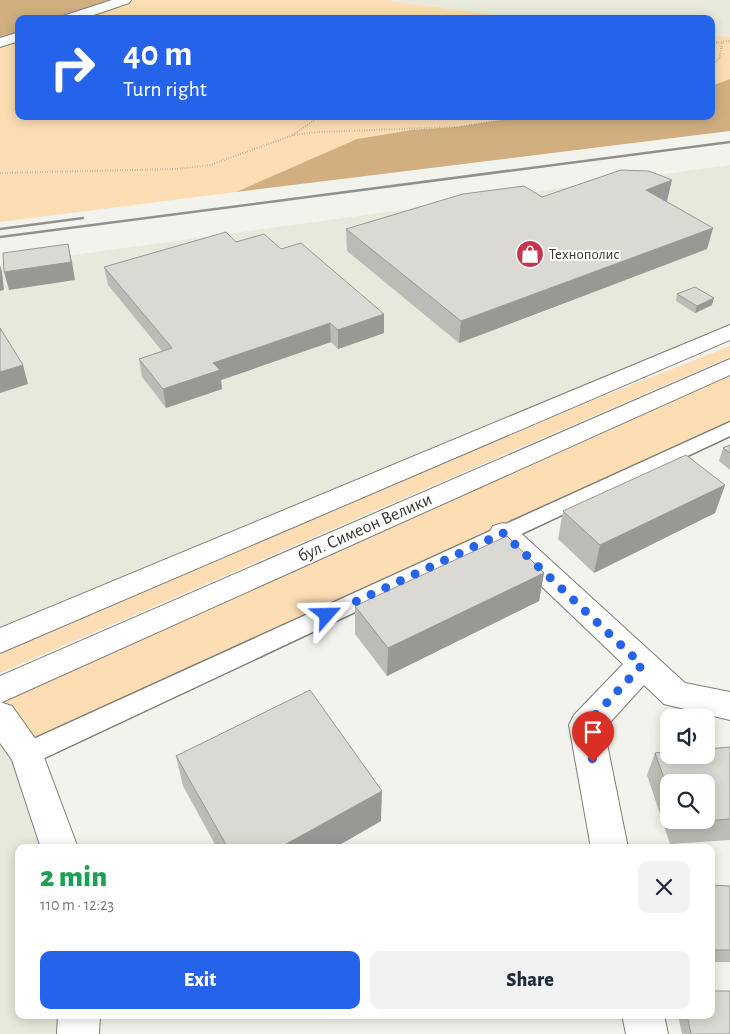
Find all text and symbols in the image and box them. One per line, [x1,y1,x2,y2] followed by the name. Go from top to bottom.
[40,35,105,100] icon: right
[123,37,192,72] text: 40 m
[123,78,207,100] text: Turn right
[515,239,545,269] shop icon: Технополис
[549,247,620,262] place label: Технополис
[295,489,435,566] street label: бул. Симеон Велики
[300,588,352,640] position arrow
[660,709,715,829] map controls
[660,709,715,764] button: sound
[572,711,614,762] pin
[579,718,607,746] icon: arrive
[660,774,715,829] button: search
[638,861,690,913] button: close
[40,862,107,892] text: 2 min
[40,897,114,913] text: 110 m · 12:23
[40,951,360,1009] button: Exit
[370,951,690,1009] button: Share

